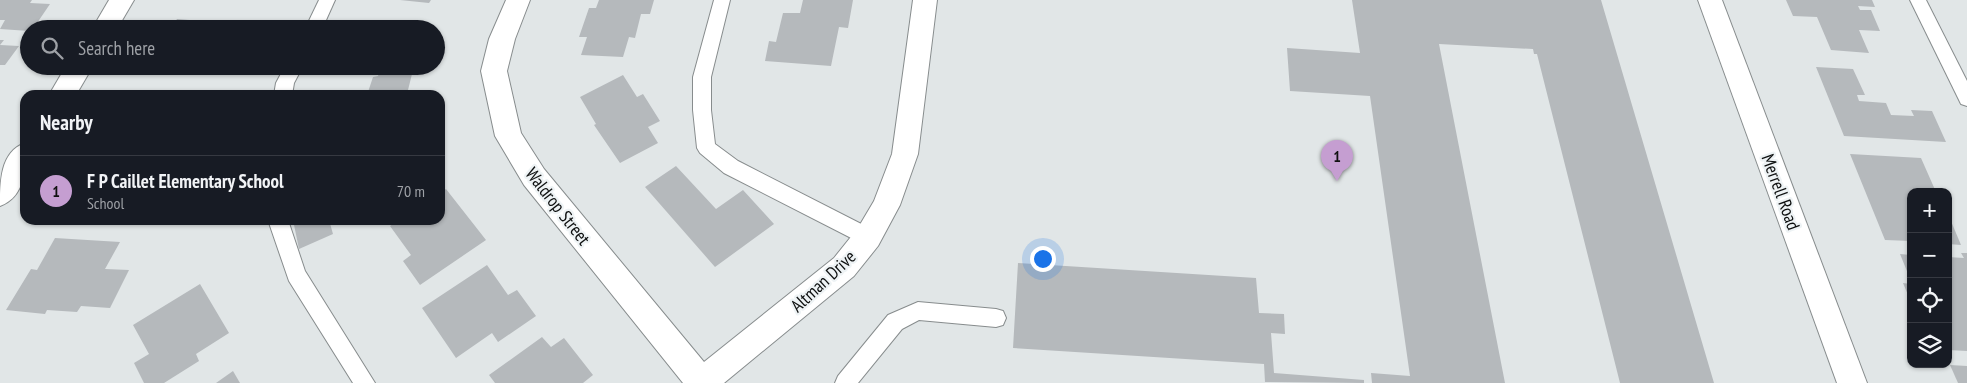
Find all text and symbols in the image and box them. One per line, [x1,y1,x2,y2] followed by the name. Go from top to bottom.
[20,20,445,75] search box
[38,34,66,62] icon: search
[78,36,155,60] text: Search here
[40,109,93,136] text: Nearby
[1321,140,1353,181] pin: 1
[1757,151,1805,233] street label: Merrell Road
[521,163,595,249] street label: Waldrop Street
[87,169,284,193] text: F P Caillet Elementary School
[52,181,60,201] text: 1
[397,181,425,201] text: 70 m
[1907,188,1952,368] map controls
[1907,188,1952,233] button: +
[87,193,124,213] text: School
[1907,233,1952,278] button: −
[786,245,860,317] street label: Altman Drive
[1030,246,1056,272] your location
[1907,278,1952,323] button: locate
[1907,323,1952,368] button: layers

